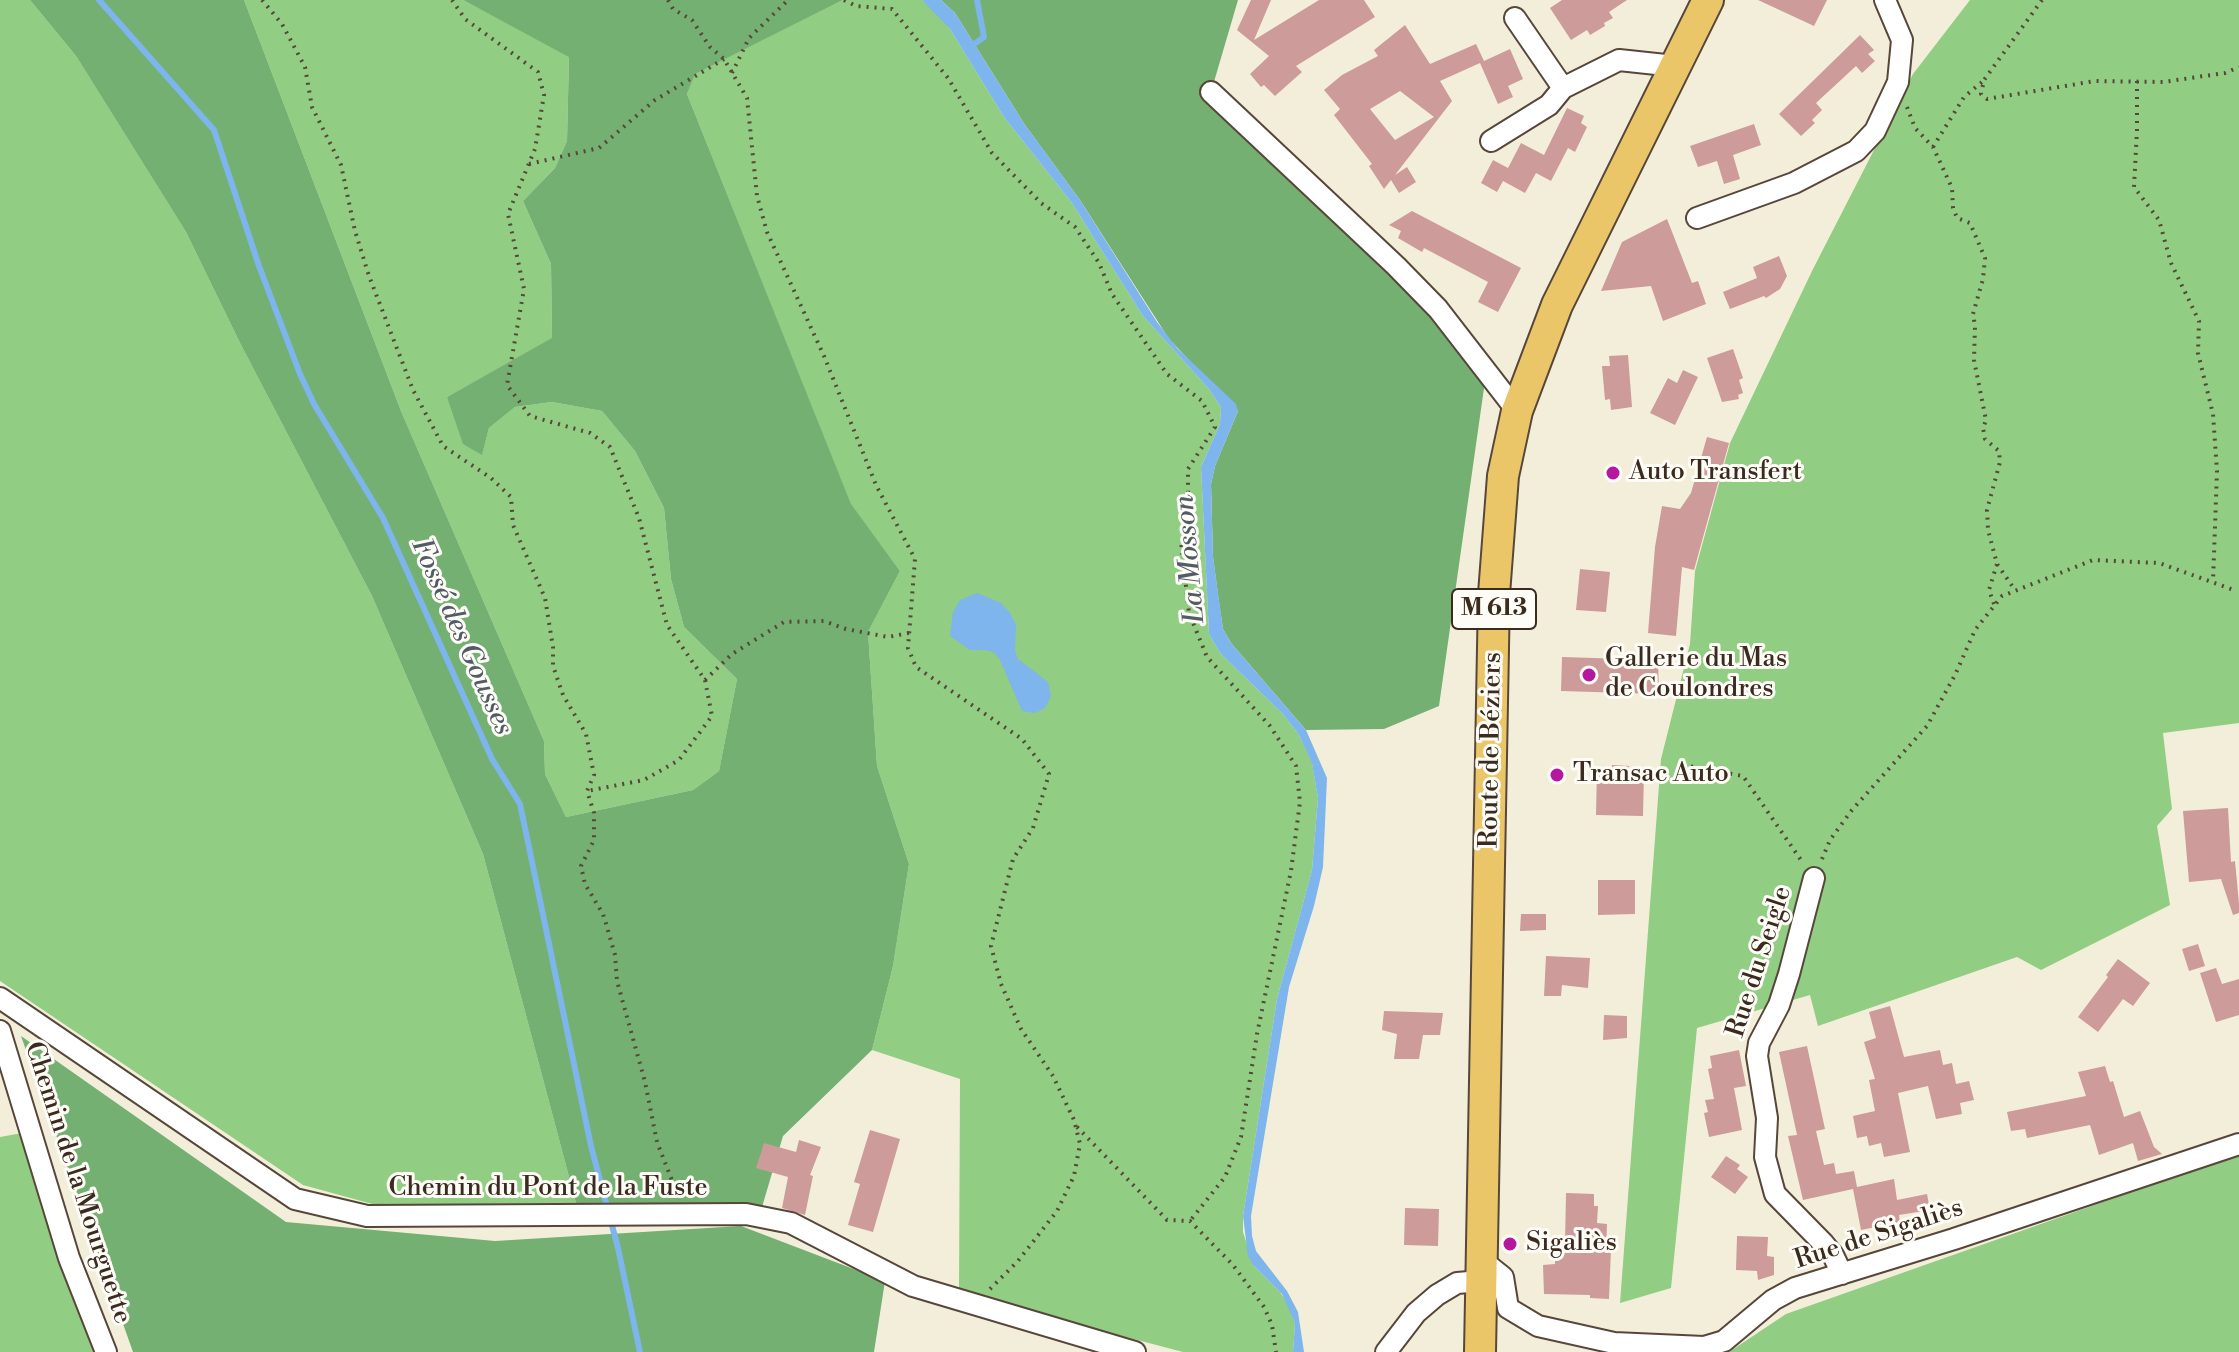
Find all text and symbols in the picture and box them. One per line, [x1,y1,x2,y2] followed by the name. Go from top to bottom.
[1629,457,1802,489] place label: Auto Transfert
[1604,464,1622,482] marker: Auto Transfert
[1169,493,1213,625] water label: La Mosson
[403,533,519,741] water label: Fossé des Gousses
[1452,589,1536,629] road number: M 613
[1605,644,1787,706] place label: Gallerie du Mas de Coulondres
[1475,652,1509,848] street label: Route de Béziers
[1580,666,1598,684] marker: Gallerie du Mas de Coulondres
[1573,759,1729,791] place label: Transac Auto
[1548,766,1566,784] marker: Transac Auto
[1721,882,1799,1042] street label: Rue du Seigle
[17,1038,137,1328] street label: Chemin de la Mourguette
[388,1173,708,1205] street label: Chemin du Pont de la Fuste
[1791,1193,1967,1277] street label: Rue de Sigaliès
[1526,1228,1617,1260] place label: Sigaliès
[1501,1235,1519,1253] marker: Sigaliès

